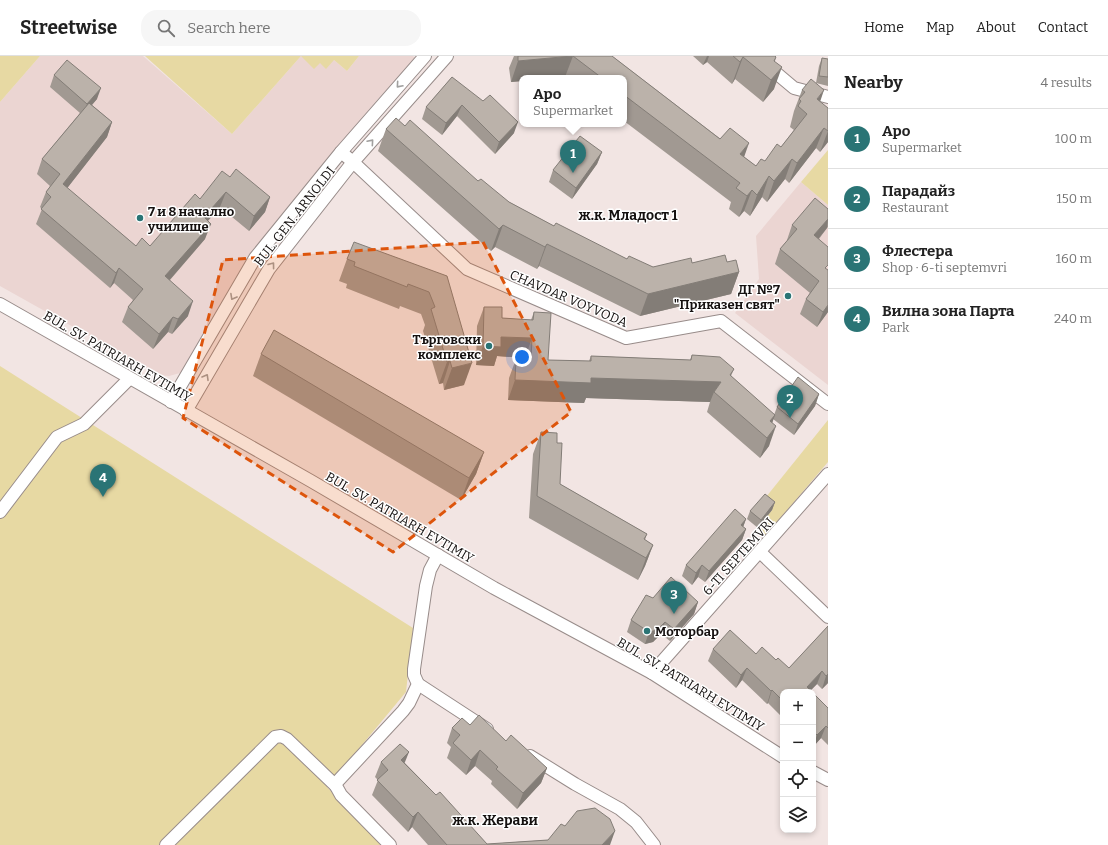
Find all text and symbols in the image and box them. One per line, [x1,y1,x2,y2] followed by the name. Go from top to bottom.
[141,10,421,46] search box
[20,16,117,39] text: Streetwise
[155,17,177,39] icon: search
[187,19,270,37] text: Search here
[864,19,904,36] text: Home
[926,19,954,36] text: Map
[976,19,1016,36] text: About
[1038,19,1088,36] text: Contact
[844,72,903,93] text: Nearby
[519,75,627,127] popup
[1040,75,1092,90] text: 4 results
[397,81,404,88] one-way arrow
[533,85,561,103] text: Аро
[533,103,613,118] text: Supermarket
[882,122,910,140] text: Аро
[854,131,860,146] text: 1
[1055,131,1092,146] text: 100 m
[366,139,374,147] one-way arrow
[560,140,586,173] pin: 1
[882,140,962,155] text: Supermarket
[251,163,338,269] street label: BUL. GEN. ARNOLDI
[882,182,955,200] text: Парадайз
[853,191,861,206] text: 2
[1056,191,1092,206] text: 150 m
[882,200,949,215] text: Restaurant
[147,204,235,234] place label: 7 и 8 начално училище
[578,207,678,224] district label: ж.к. Младост 1
[135,213,145,223] marker: 7 и 8 начално училище
[882,242,953,260] text: Флестера
[853,251,861,266] text: 3
[1056,251,1092,266] text: 160 m
[882,260,1007,275] text: Shop · 6-ti septemvri
[268,263,275,270] one-way arrow
[508,267,631,330] street label: CHAVDAR VOYVODA
[674,282,780,312] place label: ДГ №7 "Приказен свят"
[783,291,793,301] marker: ДГ №7 "Приказен свят"
[230,293,237,300] one-way arrow
[882,302,1014,320] text: Вилна зона Парта
[41,308,195,405] street label: BUL. SV. PATRIARH EVTIMIY
[853,311,861,326] text: 4
[1054,311,1092,326] text: 240 m
[882,320,909,335] text: Park
[413,332,481,362] place label: Търговски комплекс
[484,341,494,351] marker: Търговски комплекс
[512,347,532,367] your location
[202,374,209,381] one-way arrow
[777,385,803,418] pin: 2
[90,464,116,497] pin: 4
[323,469,477,566] street label: BUL. SV. PATRIARH EVTIMIY
[700,515,777,598] street label: 6-TI SEPTEMVRI
[661,581,687,614] pin: 3
[655,624,719,639] place label: Моторбар
[642,626,652,636] marker: Моторбар
[615,635,768,735] street label: BUL. SV. PATRIARH EVTIMIY
[780,689,816,833] map controls
[780,689,816,725] button: +
[780,725,816,761] button: −
[780,761,816,797] button: locate
[780,797,816,833] button: layers
[452,812,538,829] district label: ж.к. Жерави

